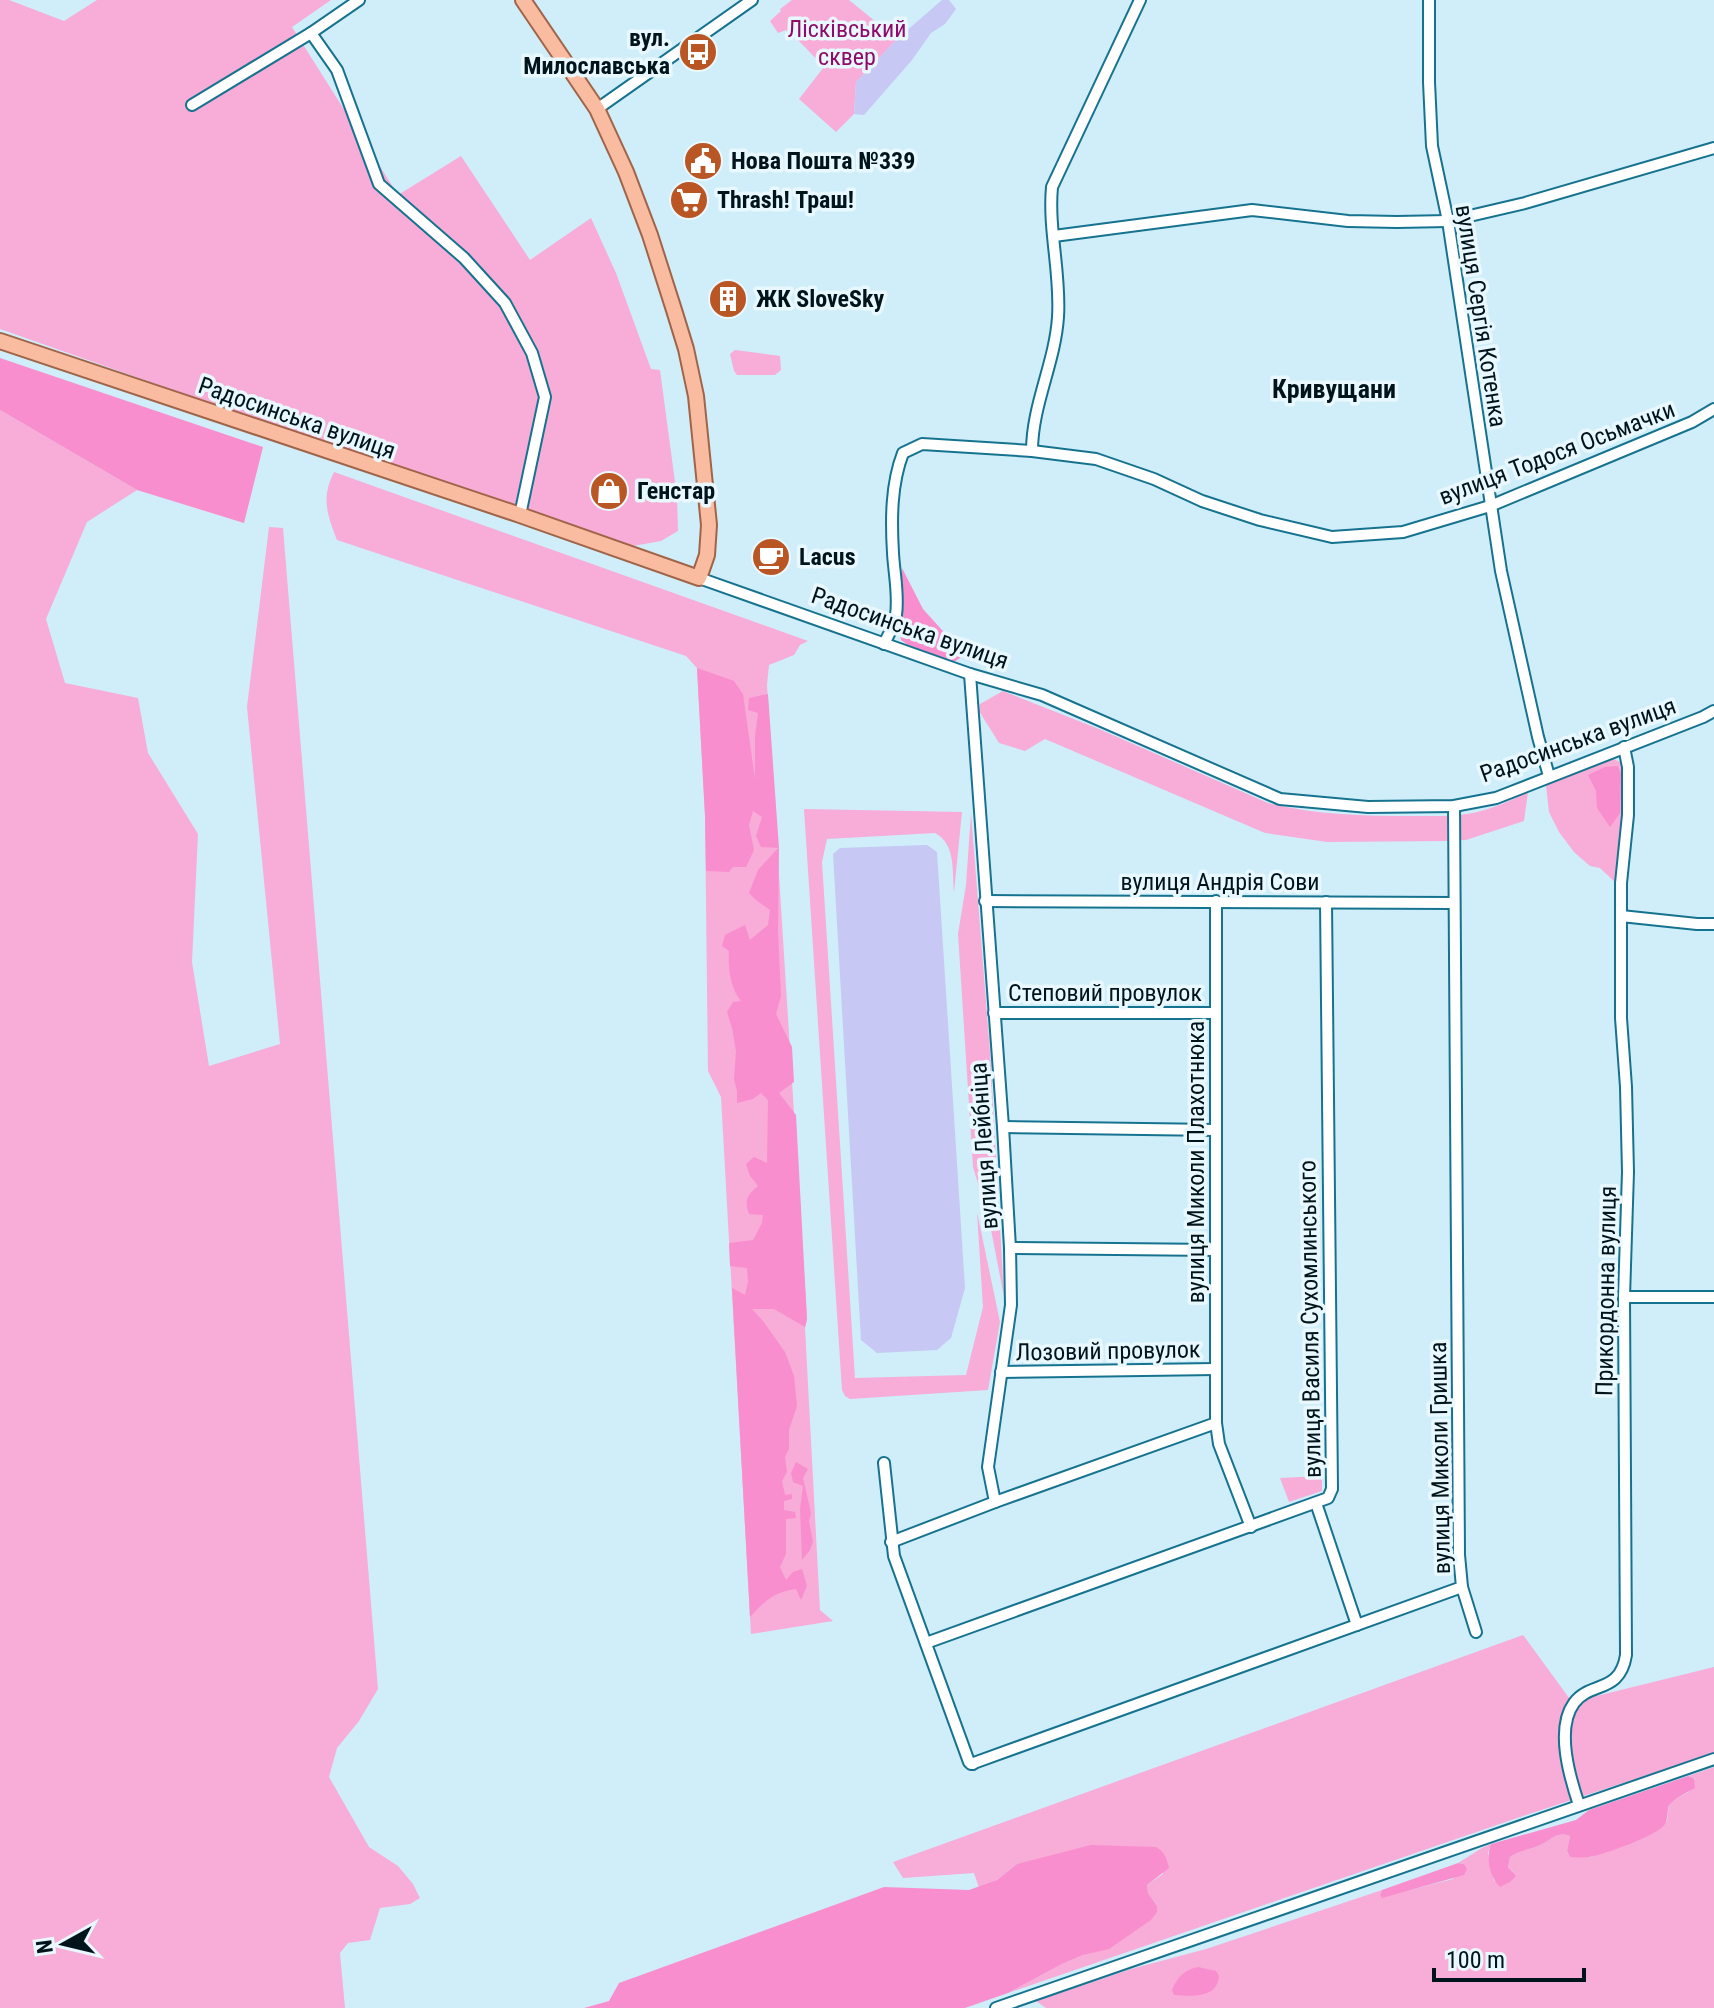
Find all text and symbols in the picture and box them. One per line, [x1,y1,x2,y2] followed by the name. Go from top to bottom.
[787,15,907,71] park label: Лісківський сквер
[523,24,670,80] place label: вул. Милославська
[677,31,719,73] bus stop icon: вул. Милославська
[682,140,724,182] public building icon: Нова Пошта №339
[731,147,915,175] place label: Нова Пошта №339
[668,179,710,221] supermarket icon: Thrash! Траш!
[717,186,854,214] place label: Thrash! Траш!
[1450,203,1512,429] street label: вулиця Сергія Котенка
[707,278,749,320] building icon: ЖК SloveSky
[756,285,885,313] place label: ЖК SloveSky
[195,371,399,465] street label: Радосинська вулиця
[1272,374,1396,404] district label: Кривущани
[1435,395,1679,511] street label: вулиця Тодося Осьмачки
[588,470,630,512] shop icon: Генстар
[637,477,715,505] place label: Генстар
[750,536,792,578] cafe icon: Lacus
[799,543,856,571] place label: Lacus
[808,581,1012,675] street label: Радосинська вулиця
[1476,692,1680,788] street label: Радосинська вулиця
[1120,868,1320,896] street label: вулиця Андрія Сови
[1008,979,1202,1007] street label: Степовий провулок
[1182,1021,1210,1303] street label: вулиця Миколи Плахотнюка
[964,1062,1004,1230] street label: вулиця Лейбніца
[1293,1160,1327,1478] street label: вулиця Василя Сухомлинського
[1590,1186,1622,1396] street label: Прикордонна вулиця
[1015,1335,1201,1367] street label: Лозовий провулок
[1424,1342,1456,1574] street label: вулиця Миколи Гришка
[24,1904,104,1984] north arrow
[1434,1932,1584,1982] scale bar
[31,1938,58,1955] text: N
[1446,1946,1505,1974] text: 100 m

